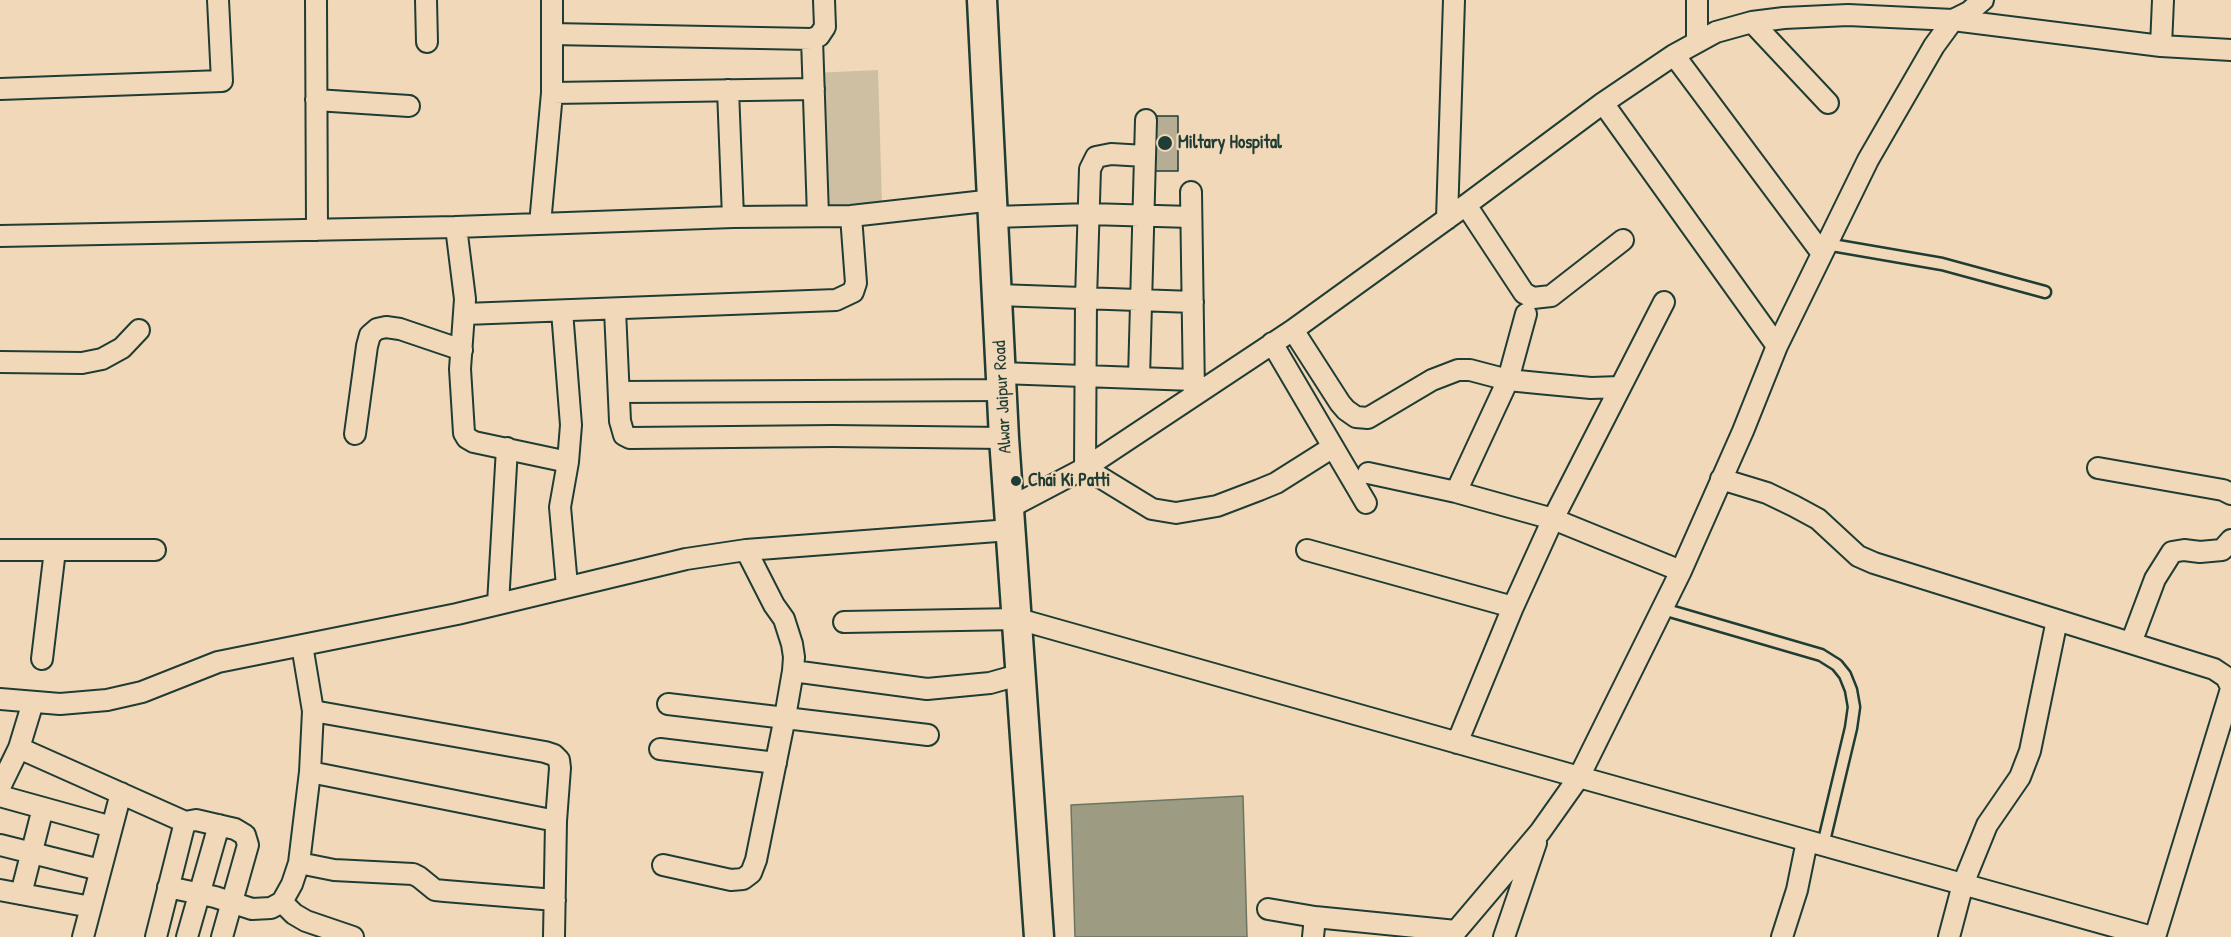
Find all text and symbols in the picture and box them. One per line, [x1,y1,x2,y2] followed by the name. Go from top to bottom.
[1178,132,1282,154] place label: Miltary Hospital
[1156,134,1174,152] marker: Miltary Hospital
[989,340,1017,454] street label: Alwar Jaipur Road
[1028,470,1110,492] place label: Chai Ki Patti
[1009,474,1023,488] marker: Chai Ki Patti

